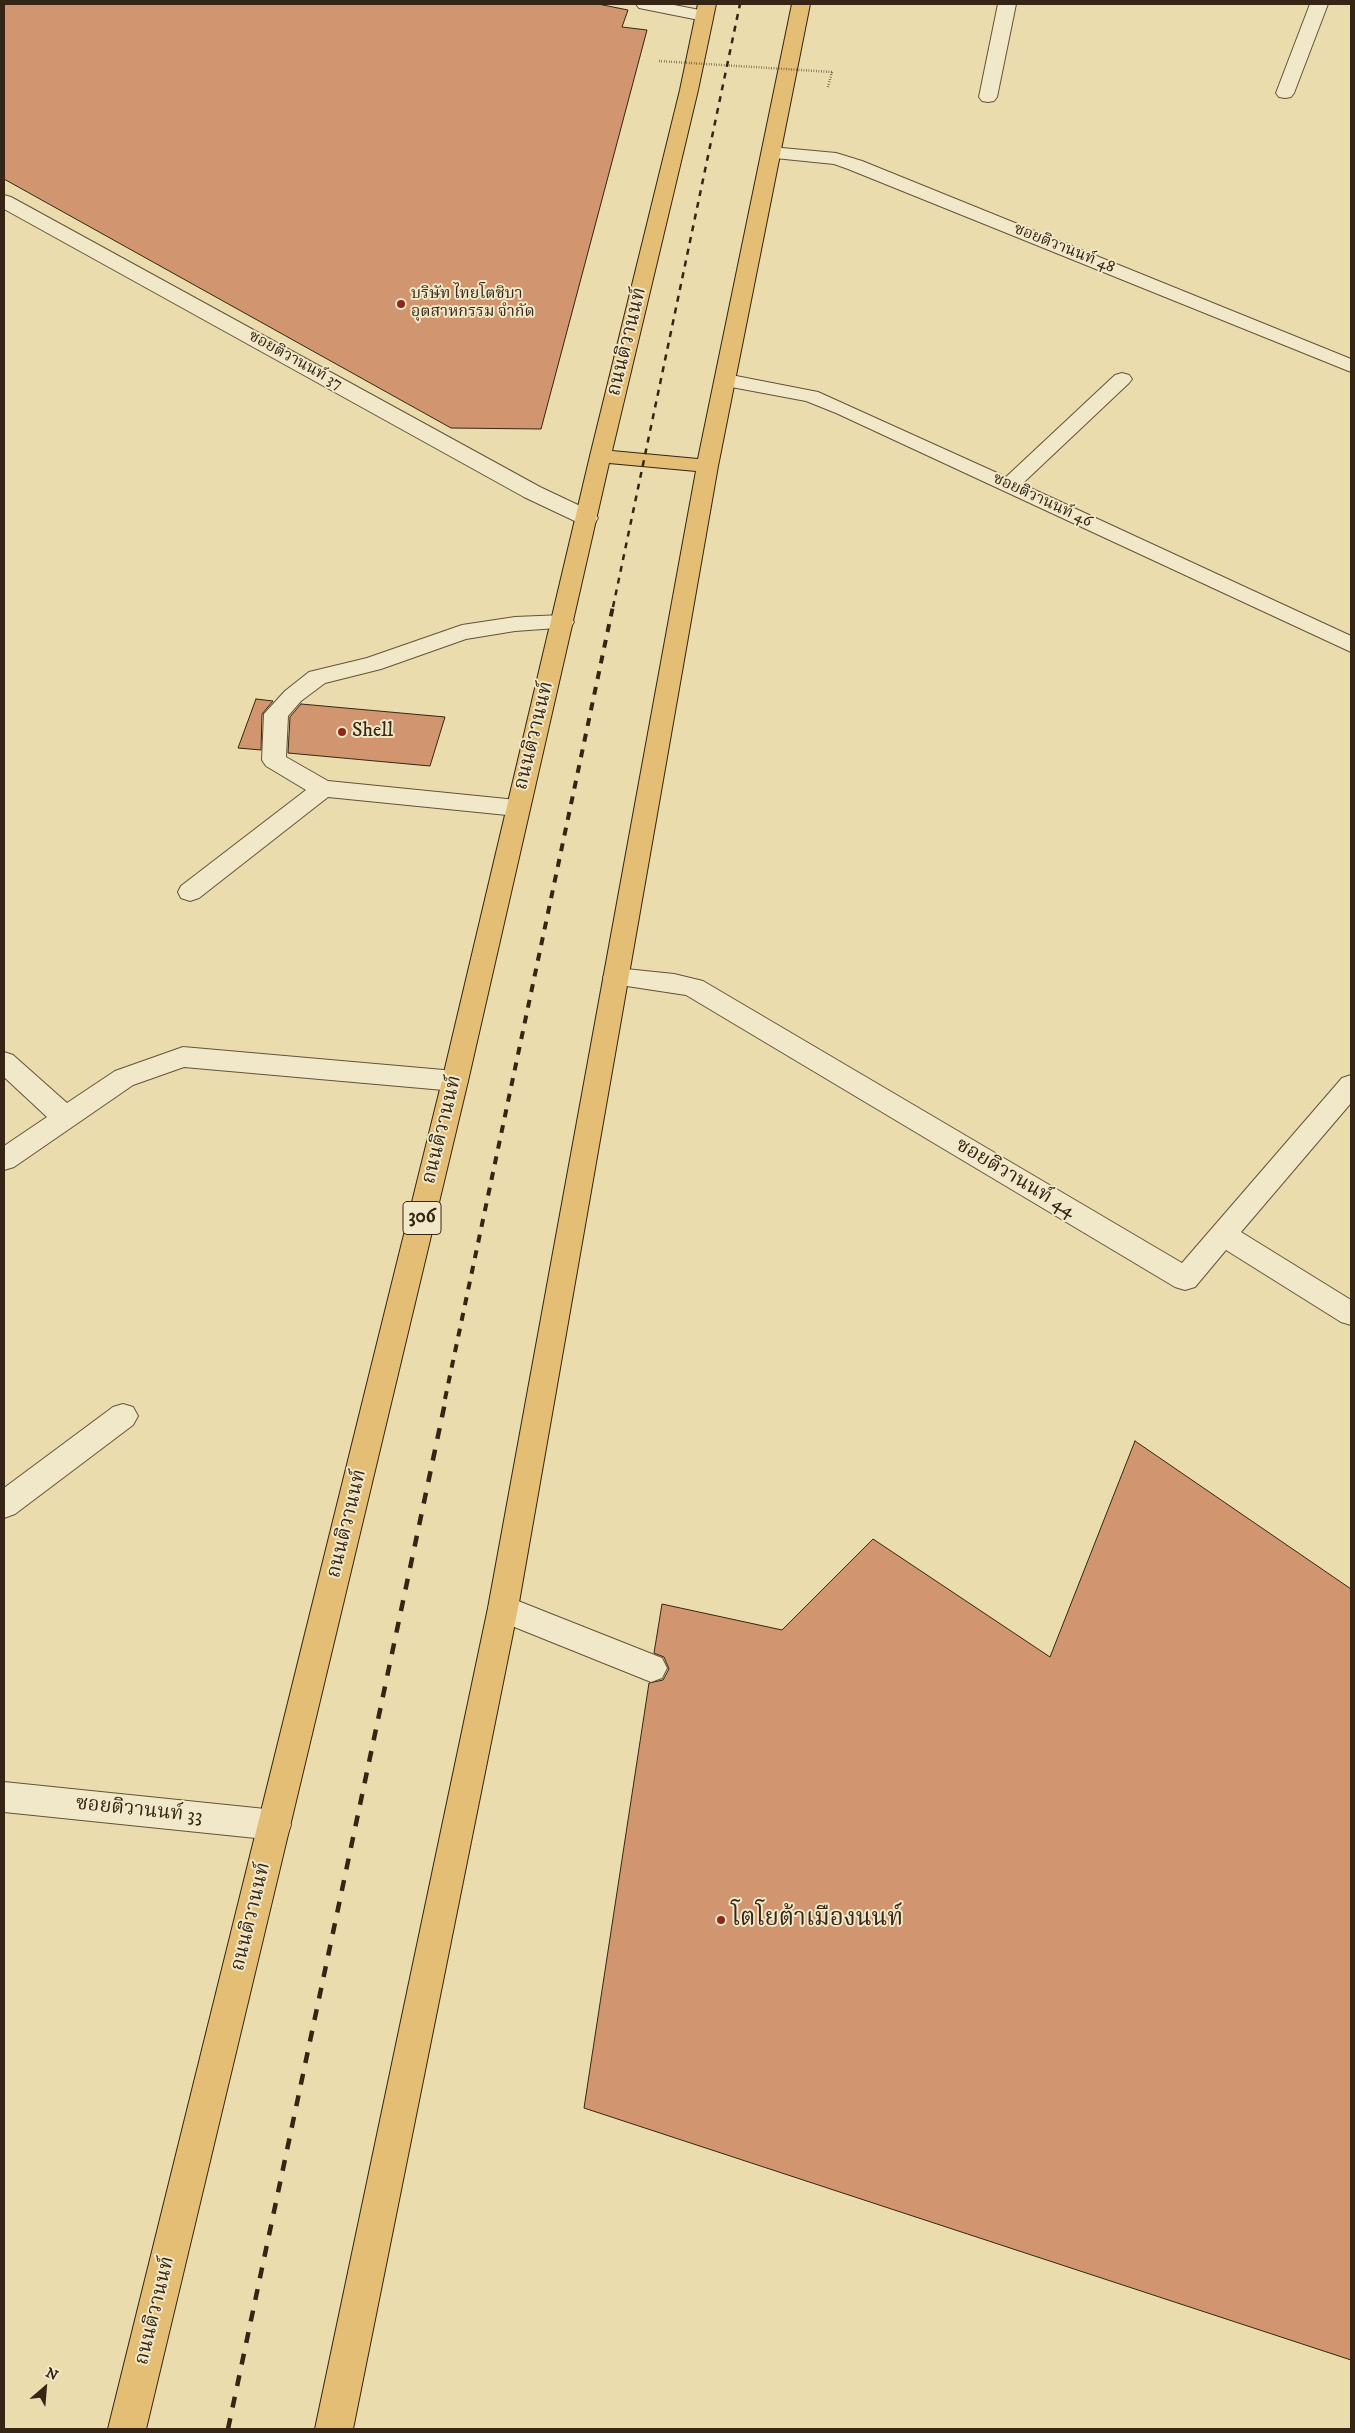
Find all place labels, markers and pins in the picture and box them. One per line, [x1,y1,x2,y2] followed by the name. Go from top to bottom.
[411,285,535,323] place label: บริษัท ไทยโตชิบา อุตสาหกรรม จำกัด
[395,298,407,310] marker: บริษัท ไทยโตชิบา อุตสาหกรรม จำกัด
[352,720,393,744] place label: Shell
[336,726,348,738] marker: Shell
[731,1906,903,1934] place label: โตโยต้าเมืองนนท์
[715,1914,727,1926] marker: โตโยต้าเมืองนนท์

